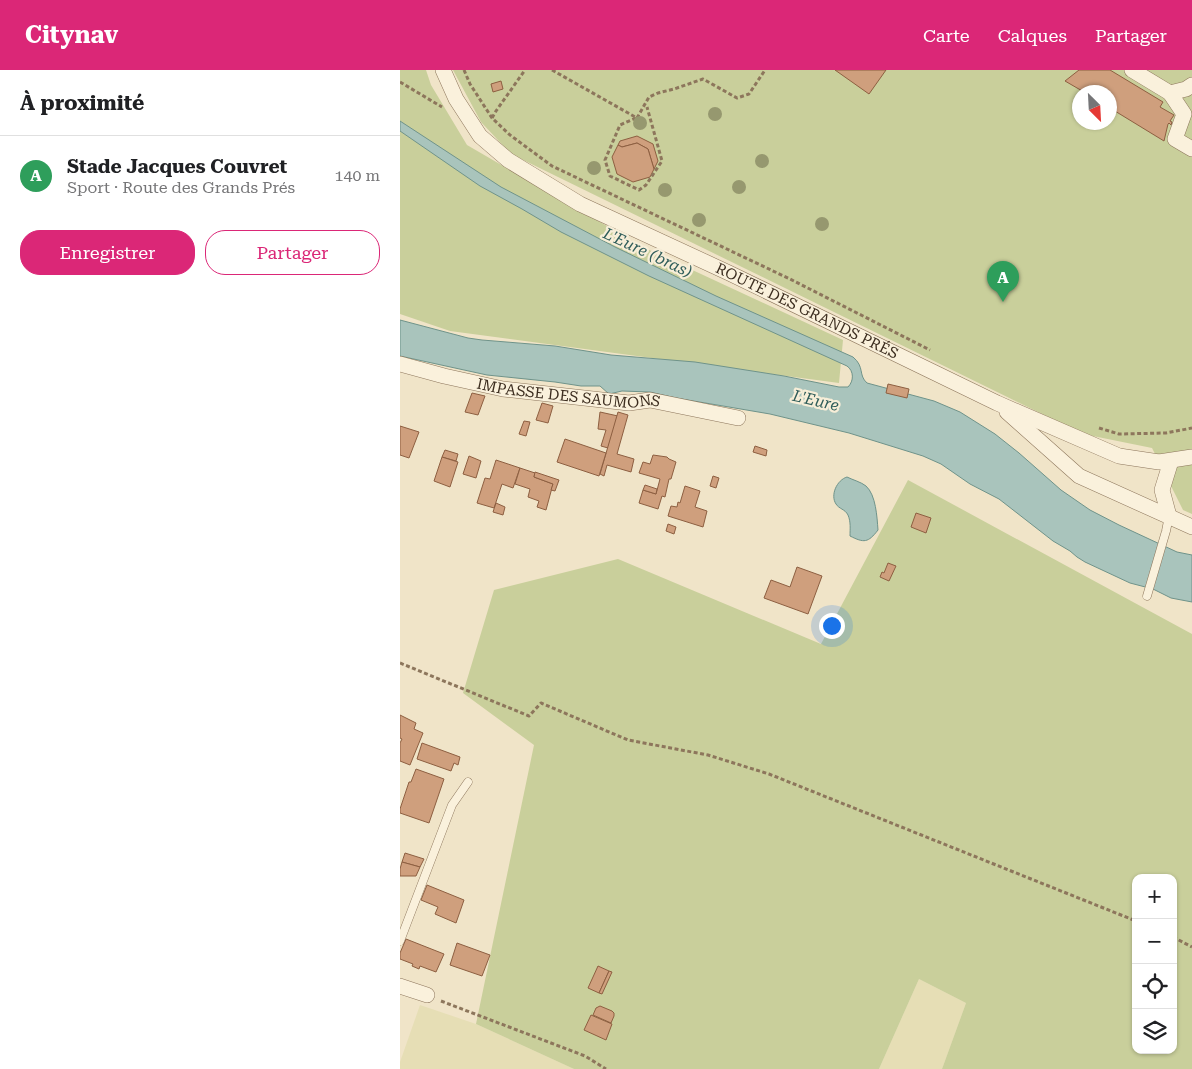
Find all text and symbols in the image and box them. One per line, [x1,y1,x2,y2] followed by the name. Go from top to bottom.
[25,21,118,49] text: Citynav
[923,25,970,46] text: Carte
[998,25,1067,46] text: Calques
[1095,25,1167,46] text: Partager
[1072,85,1117,130] north arrow
[20,91,144,115] text: À proximité
[67,155,287,178] text: Stade Jacques Couvret
[30,166,42,185] text: A
[334,166,380,185] text: 140 m
[67,178,295,197] text: Sport · Route des Grands Prés
[599,223,695,281] water label: L'Eure (bras)
[20,230,195,275] button: Enregistrer
[205,230,380,275] button: Partager
[713,259,901,363] street label: ROUTE DES GRANDS PRÉS
[987,261,1019,302] pin: A
[475,375,662,412] street label: IMPASSE DES SAUMONS
[790,386,841,415] water label: L'Eure
[819,613,845,639] your location
[1132,874,1177,1054] map controls
[1132,874,1177,919] button: +
[1132,919,1177,964] button: −
[1132,964,1177,1009] button: locate
[1132,1009,1177,1054] button: layers

